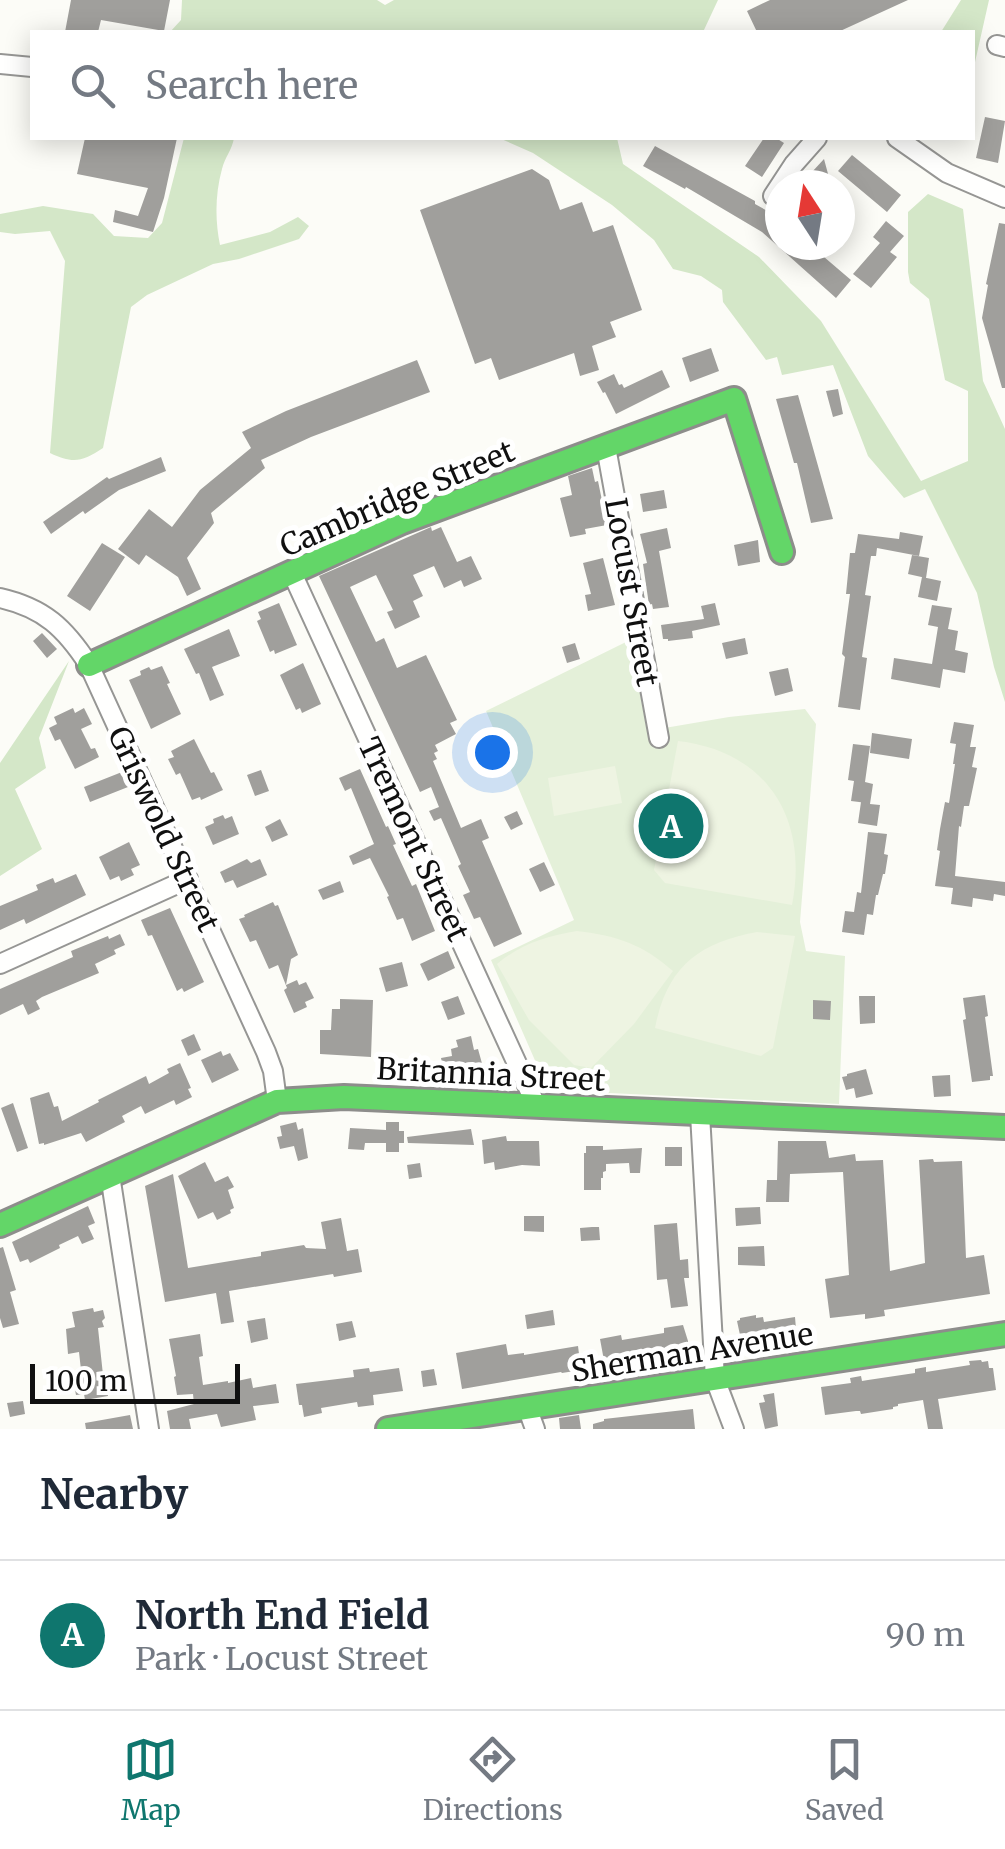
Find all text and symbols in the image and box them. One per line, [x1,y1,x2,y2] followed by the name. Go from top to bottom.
[30,30,975,140] search box
[65,58,120,113] icon: search
[145,62,358,109] text: Search here
[765,170,855,260] north arrow
[274,431,520,564] street label: Cambridge Street
[597,495,667,689] street label: Locust Street
[100,720,228,938] street label: Griswold Street
[467,727,518,778] your location
[350,731,478,947] street label: Tremont Street
[638,788,704,864] pin: A
[376,1049,607,1099] street label: Britannia Street
[568,1314,816,1390] street label: Sherman Avenue
[30,1359,240,1404] scale bar
[45,1363,127,1399] text: 100 m
[40,1468,188,1520] text: Nearby
[135,1592,430,1639] text: North End Field
[61,1615,84,1655] text: A
[886,1615,965,1655] text: 90 m
[135,1639,428,1679] text: Park · Locust Street
[121,1732,181,1828] tab: Map
[423,1732,563,1828] tab: Directions
[805,1732,884,1828] tab: Saved

